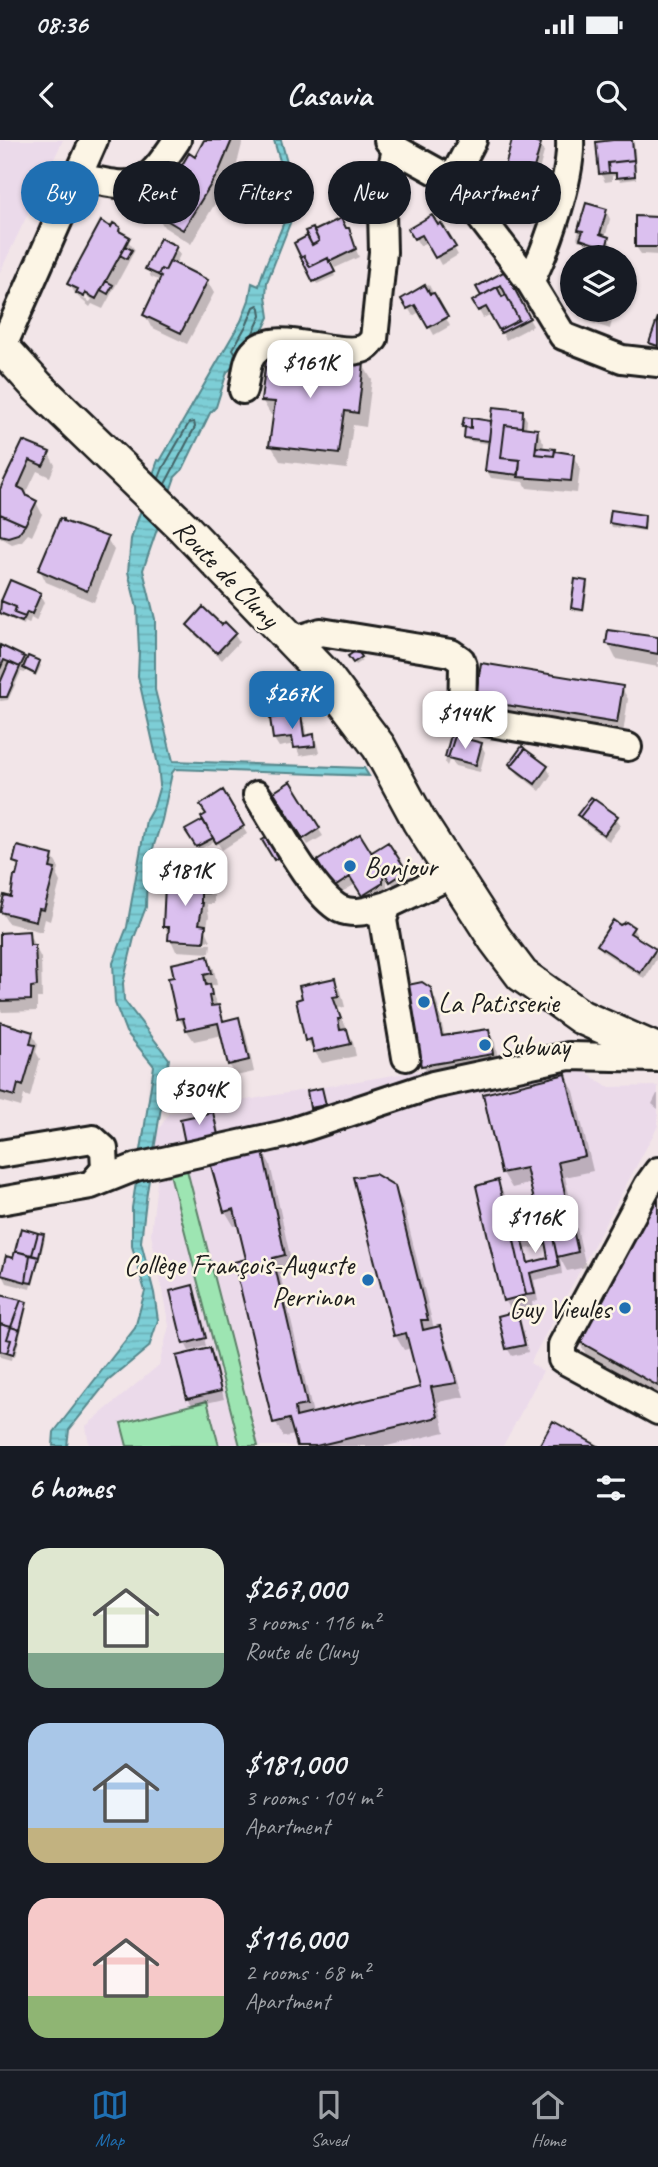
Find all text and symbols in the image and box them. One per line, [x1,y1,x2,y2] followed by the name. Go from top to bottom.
[35,8,88,41] text: 08:36
[287,74,372,115] text: Casavia
[28,76,66,114] icon: back
[592,76,630,114] icon: search
[21,161,99,224] chip: Buy
[113,161,200,224] chip: Rent
[214,161,314,224] chip: Filters
[328,161,411,224] chip: New
[425,161,561,224] chip: Apartment
[560,245,637,322] map controls
[560,245,637,322] button: layers
[261,341,359,400] pin: $161K
[283,348,337,377] text: $161K
[166,512,289,637] street label: Route de Cluny
[243,672,341,731] pin: $267K
[265,679,319,708] text: $267K
[416,692,514,751] pin: $144K
[438,699,492,728] text: $144K
[136,848,234,908] pin: $181K
[364,849,439,884] place label: Bonjour
[158,856,212,885] text: $181K
[342,858,358,874] marker: Bonjour
[438,985,561,1020] place label: La Patisserie
[416,994,432,1010] marker: La Patisserie
[499,1028,572,1063] place label: Subway
[477,1037,493,1053] marker: Subway
[150,1068,248,1127] pin: $304K
[172,1075,226,1104] text: $304K
[486,1196,584,1255] pin: $116K
[508,1203,562,1232] text: $116K
[124,1247,356,1314] place label: Collège François-Auguste Perrinon
[360,1272,376,1288] marker: Collège François-Auguste Perrinon
[509,1291,613,1326] place label: Guy Vieules
[617,1300,633,1316] marker: Guy Vieules
[28,1469,113,1507] text: 6 homes
[592,1469,630,1507] icon: filters
[245,1570,346,1608] text: $267,000
[84,1576,168,1660] icon: home
[245,1608,380,1637] text: 3 rooms · 116 m²
[245,1637,358,1666] text: Route de Cluny
[245,1745,345,1783] text: $181,000
[84,1751,168,1835] icon: home
[245,1783,380,1812] text: 3 rooms · 104 m²
[245,1812,330,1841] text: Apartment
[245,1920,346,1958] text: $116,000
[84,1926,168,2010] icon: home
[245,1958,369,1987] text: 2 rooms · 68 m²
[245,1987,330,2016] text: Apartment
[91,2086,129,2152] tab: Map
[310,2086,348,2152] tab: Saved
[529,2086,567,2152] tab: Home

